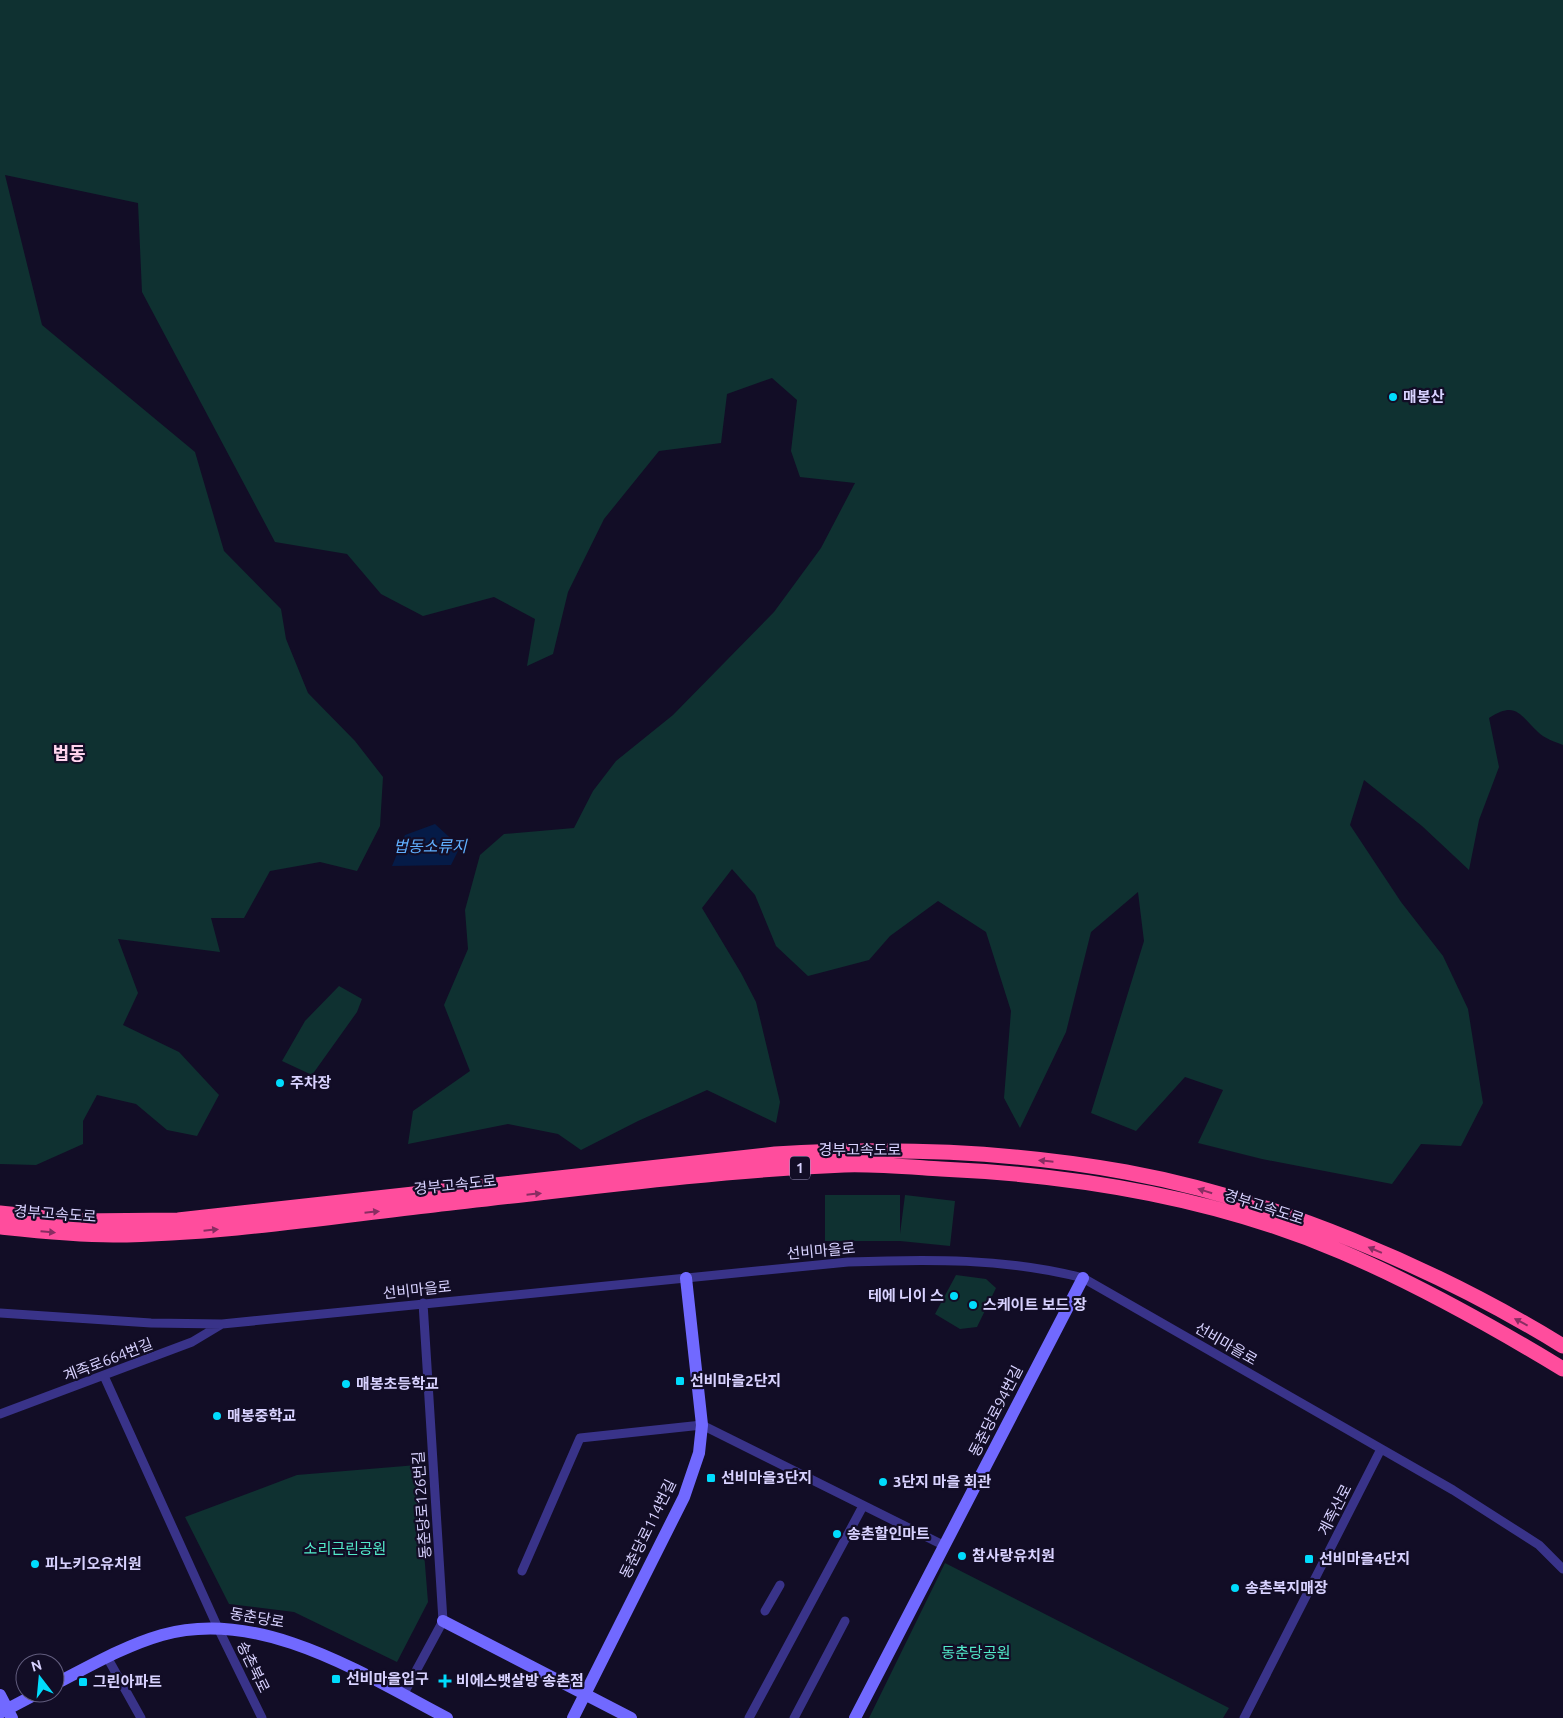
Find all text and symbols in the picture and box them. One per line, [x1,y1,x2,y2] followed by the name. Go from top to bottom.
[1403,388,1445,405] place label: 매봉산
[1387,391,1399,403] marker: 매봉산
[52,743,86,763] district label: 법동
[393,837,468,855] water label: 법동소류지
[290,1074,332,1091] place label: 주차장
[274,1077,286,1089] marker: 주차장
[819,1141,901,1158] street label: 경부고속도로
[790,1156,810,1180] road number: 1
[1038,1157,1054,1165] one-way arrow
[413,1172,497,1197] street label: 경부고속도로
[1198,1186,1213,1194] one-way arrow
[1222,1186,1306,1227] street label: 경부고속도로
[526,1190,542,1198] one-way arrow
[13,1202,97,1225] street label: 경부고속도로
[364,1208,380,1216] one-way arrow
[203,1226,219,1234] one-way arrow
[41,1229,57,1237] one-way arrow
[786,1239,856,1262] street label: 선비마을로
[1367,1246,1382,1254] one-way arrow
[382,1277,452,1302] street label: 선비마을로
[868,1287,944,1304] place label: 테에 니이 스
[948,1290,960,1302] marker: 테에 니이 스
[983,1296,1087,1313] place label: 스케이트 보드 장
[967,1299,979,1311] marker: 스케이트 보드 장
[1514,1318,1528,1326] one-way arrow
[1192,1319,1260,1368] street label: 선비마을로
[61,1335,155,1384] street label: 계족로664번길
[965,1362,1026,1459] street label: 동춘당로94번길
[690,1372,781,1389] place label: 선비마을2단지
[356,1375,439,1392] place label: 매봉초등학교
[674,1375,686,1387] marker: 선비마을2단지
[340,1378,352,1390] marker: 매봉초등학교
[227,1407,296,1424] place label: 매봉중학교
[211,1410,223,1422] marker: 매봉중학교
[409,1450,434,1560] street label: 동춘당로126번길
[721,1469,812,1486] place label: 선비마을3단지
[705,1472,717,1484] marker: 선비마을3단지
[893,1473,992,1490] place label: 3단지 마을 회관
[616,1476,679,1581] street label: 동춘당로114번길
[877,1476,889,1488] marker: 3단지 마을 회관
[1314,1481,1355,1538] street label: 계족산로
[847,1525,930,1542] place label: 송촌할인마트
[831,1528,843,1540] marker: 송촌할인마트
[304,1540,386,1557] park label: 소리근린공원
[972,1547,1055,1564] place label: 참사랑유치원
[956,1550,968,1562] marker: 참사랑유치원
[1319,1550,1410,1567] place label: 선비마을4단지
[1303,1553,1315,1565] marker: 선비마을4단지
[45,1555,142,1572] place label: 피노키오유치원
[29,1558,41,1570] marker: 피노키오유치원
[1245,1579,1328,1596] place label: 송촌복지매장
[1229,1582,1241,1594] marker: 송촌복지매장
[228,1604,286,1631] street label: 동춘당로
[234,1638,273,1695] street label: 송촌북로
[941,1644,1011,1661] park label: 동춘당공원
[15,1653,65,1703] north arrow
[29,1656,44,1675] text: N
[346,1670,429,1687] place label: 선비마을입구
[456,1672,584,1689] place label: 비에스뱃살방 송촌점
[93,1673,162,1690] place label: 그린아파트
[330,1673,342,1685] marker: 선비마을입구
[438,1674,452,1688] marker: 비에스뱃살방 송촌점
[77,1676,89,1688] marker: 그린아파트

